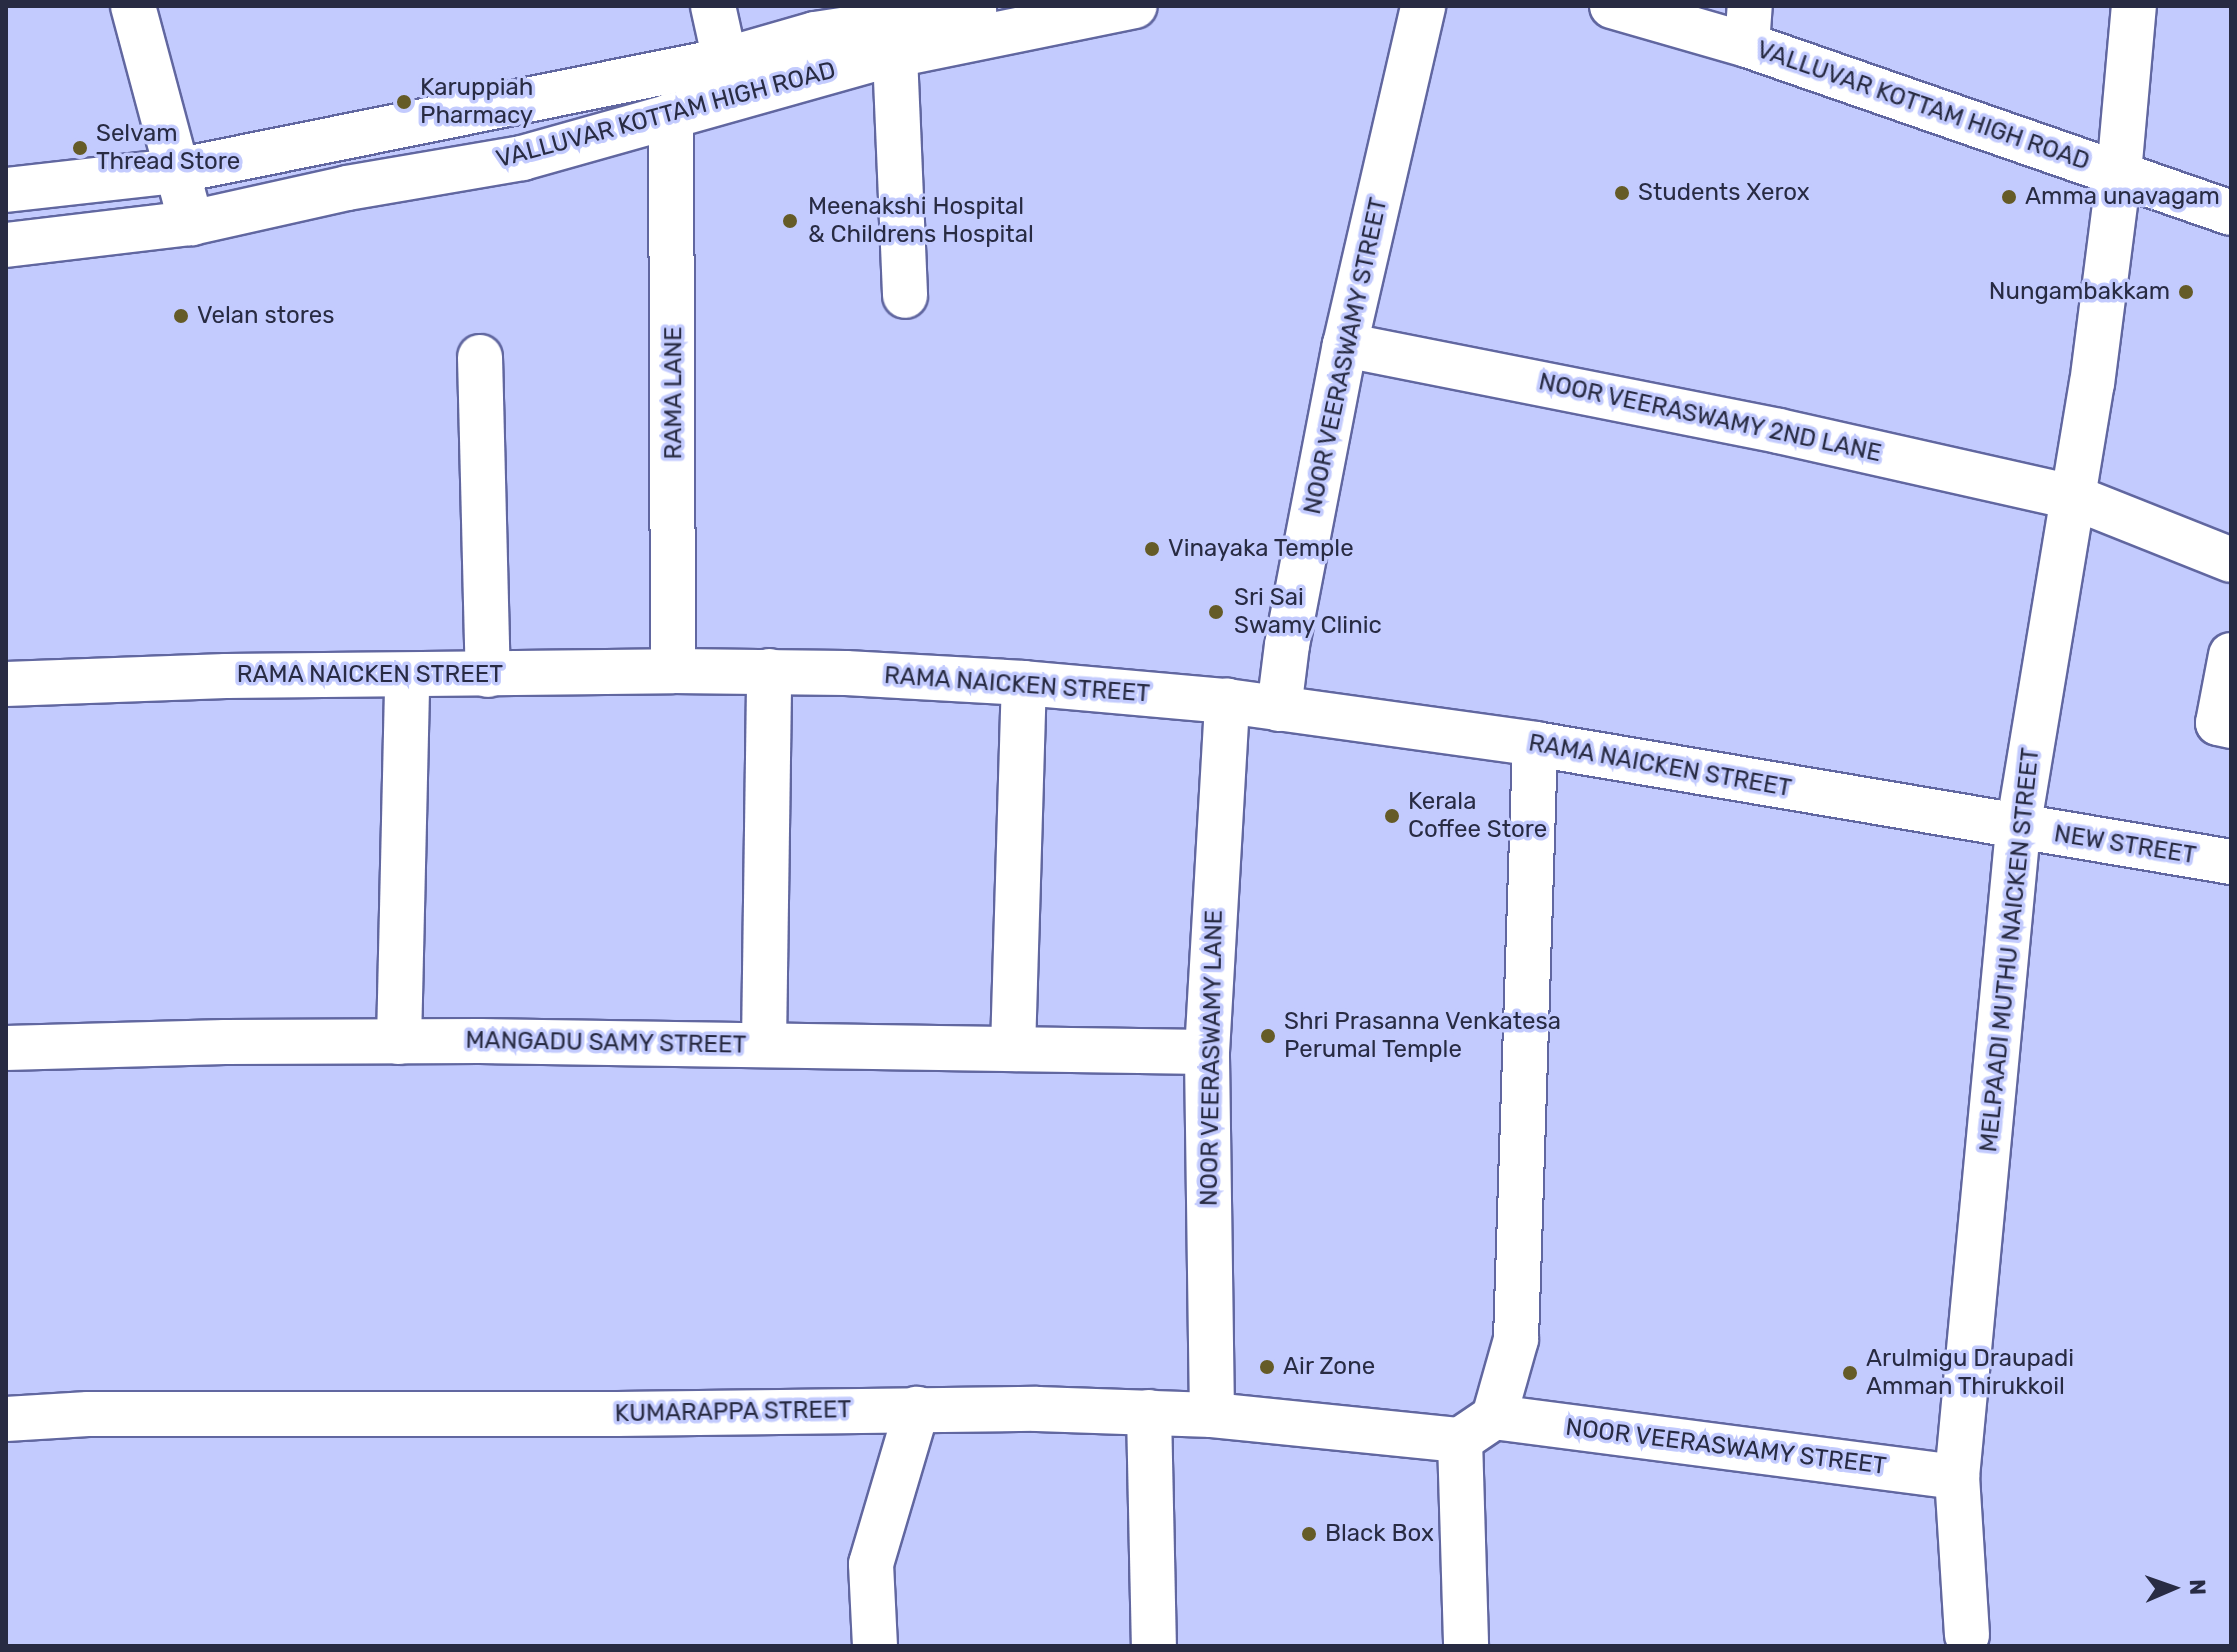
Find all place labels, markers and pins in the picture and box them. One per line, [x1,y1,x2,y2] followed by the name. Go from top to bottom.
[420,74,533,130] place label: Karuppiah Pharmacy
[395,93,413,111] marker: Karuppiah Pharmacy
[96,120,240,176] place label: Selvam Thread Store
[71,139,89,157] marker: Selvam Thread Store
[1638,179,1810,207] place label: Students Xerox
[2025,183,2220,211] place label: Amma unavagam
[1613,184,1631,202] marker: Students Xerox
[2000,188,2018,206] marker: Amma unavagam
[808,193,1034,249] place label: Meenakshi Hospital & Childrens Hospital
[779,210,801,232] marker: Meenakshi Hospital & Childrens Hospital
[1989,278,2170,306] place label: Nungambakkam
[2177,283,2195,301] marker: Nungambakkam
[197,302,334,330] place label: Velan stores
[172,307,190,325] marker: Velan stores
[1168,535,1354,563] place label: Vinayaka Temple
[1143,540,1161,558] marker: Vinayaka Temple
[1234,584,1382,640] place label: Sri Sai Swamy Clinic
[1205,601,1227,623] marker: Sri Sai Swamy Clinic
[1408,788,1547,844] place label: Kerala Coffee Store
[1383,807,1401,825] marker: Kerala Coffee Store
[1284,1008,1562,1064] place label: Shri Prasanna Venkatesa Perumal Temple
[1259,1027,1277,1045] marker: Shri Prasanna Venkatesa Perumal Temple
[1866,1345,2074,1401] place label: Arulmigu Draupadi Amman Thirukkoil
[1283,1353,1376,1381] place label: Air Zone
[1258,1358,1276,1376] marker: Air Zone
[1841,1364,1859,1382] marker: Arulmigu Draupadi Amman Thirukkoil
[1325,1520,1434,1548] place label: Black Box
[1300,1525,1318,1543] marker: Black Box

